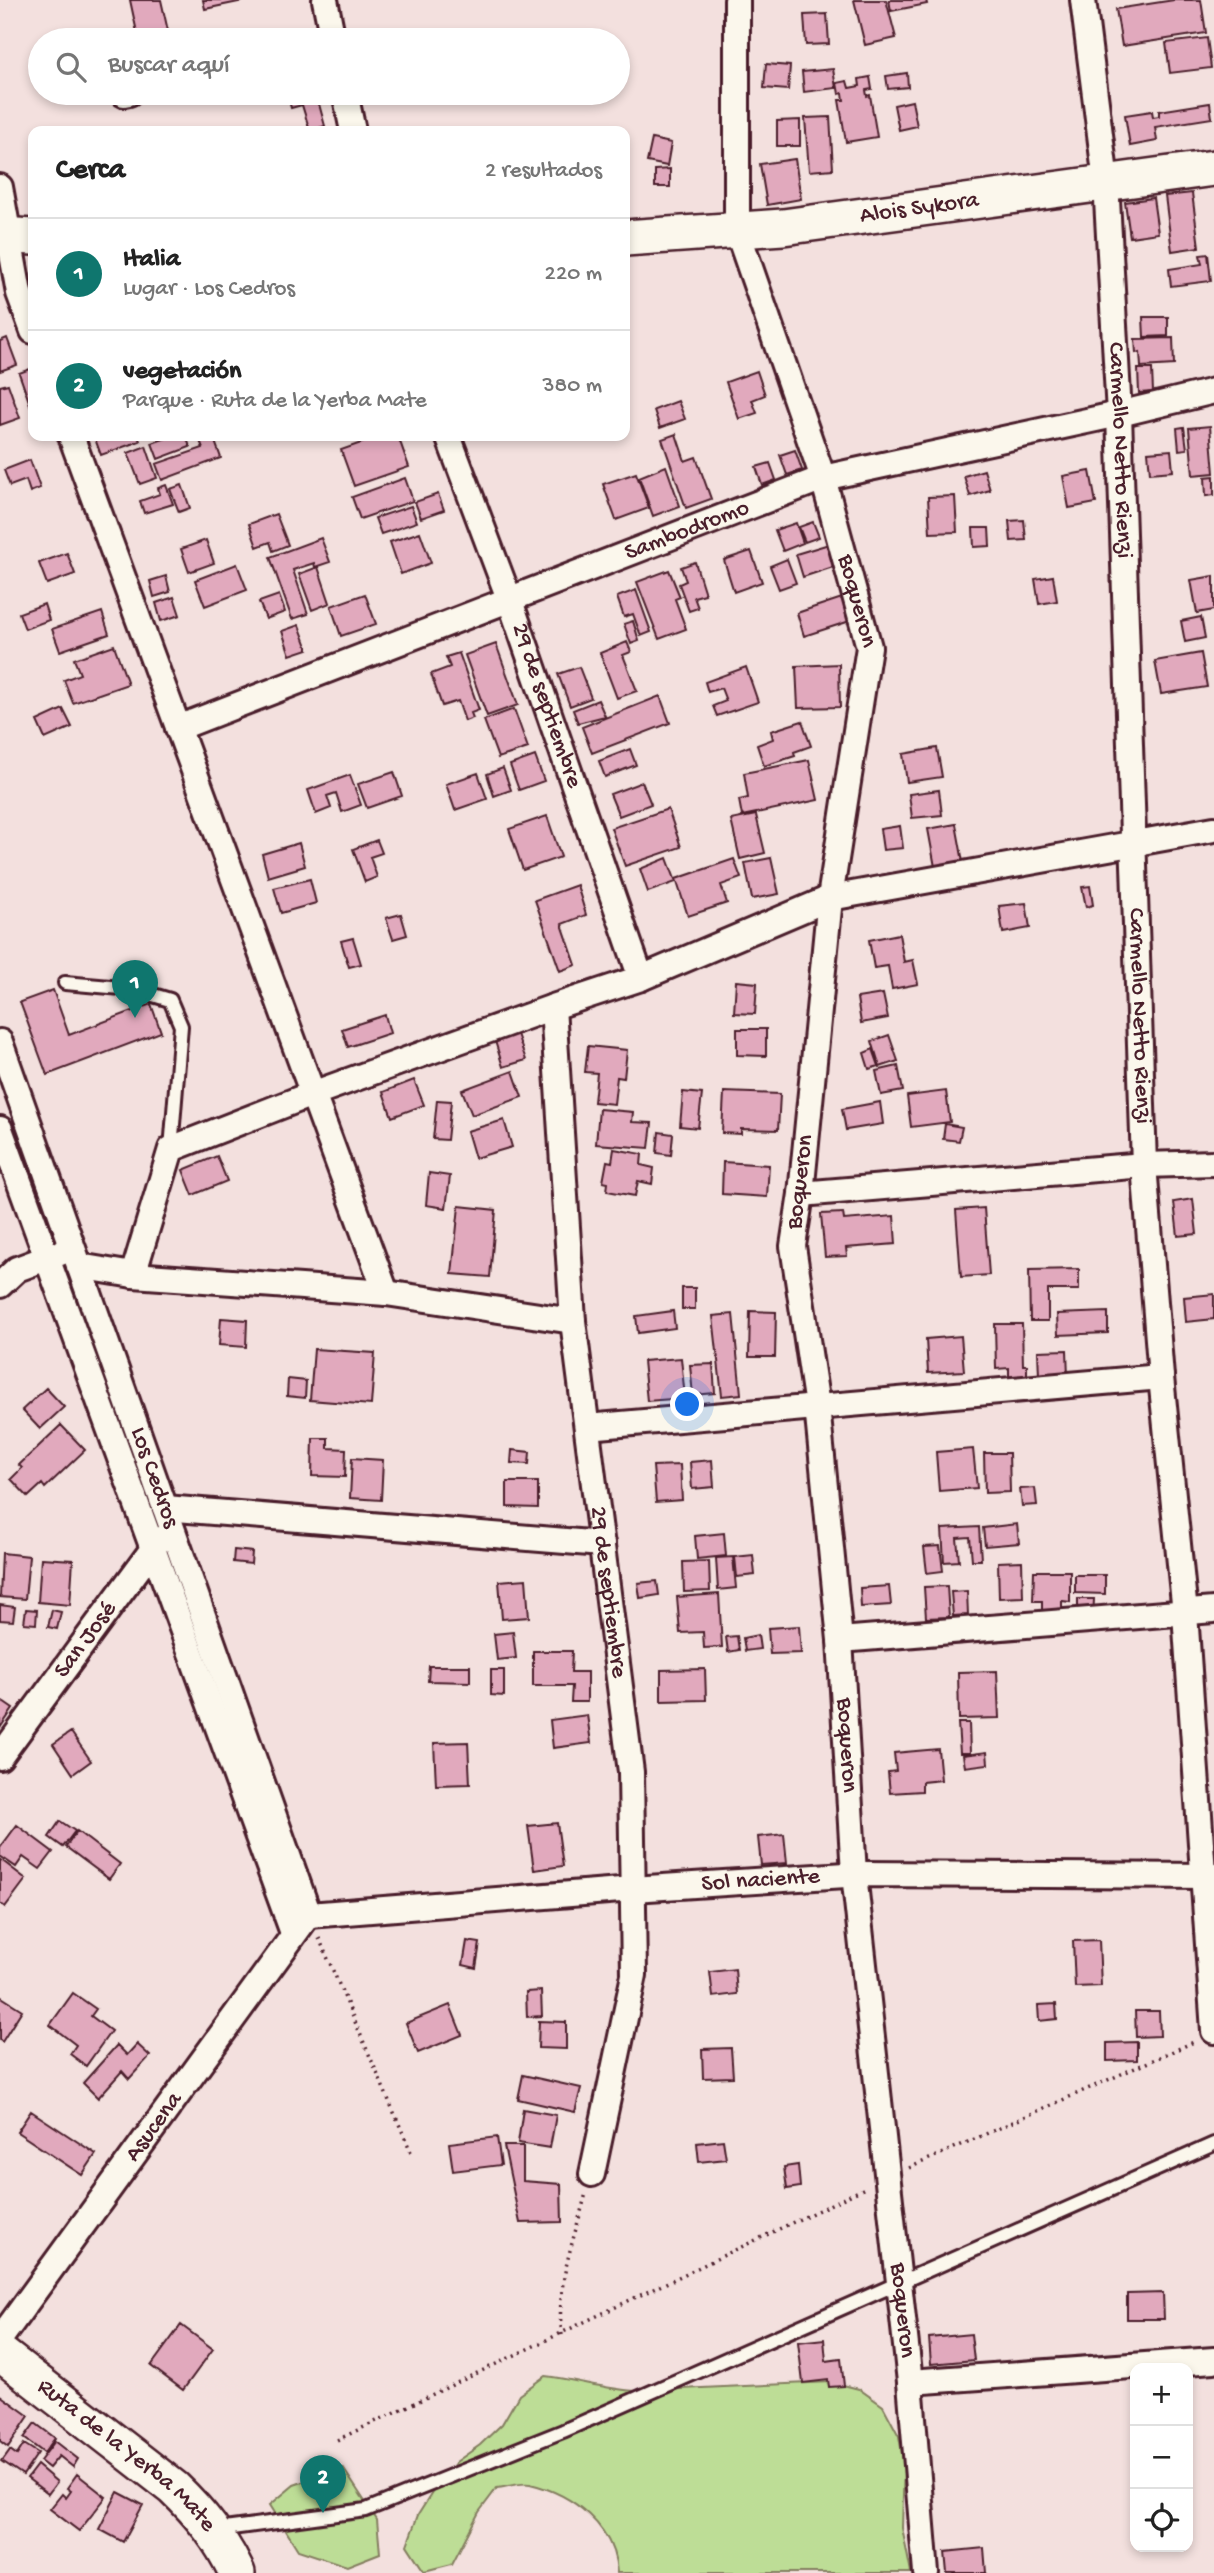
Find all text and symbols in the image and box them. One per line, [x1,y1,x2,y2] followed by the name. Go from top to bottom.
[28,28,630,105] search box
[52,48,90,86] icon: search
[108,51,230,82] text: Buscar aquí
[56,154,125,189] text: Cerca
[485,158,602,185] text: 2 resultados
[858,186,981,231] street label: Alois Sykora
[123,245,180,276] text: Italia
[74,261,84,288] text: 1
[545,261,602,288] text: 220 m
[123,276,295,303] text: Lugar · Los Cedros
[1100,341,1138,559] street label: Carmello Netto Rienzi
[123,357,241,388] text: vegetación
[73,373,85,400] text: 2
[543,373,602,400] text: 380 m
[123,388,427,415] text: Parque · Ruta de la Yerba Mate
[621,493,754,568] street label: Sambodromo
[830,550,883,651] street label: Boqueron
[504,619,589,792] street label: 29 de septiembre
[1121,907,1157,1124] street label: Carmello Netto Rienzi
[112,960,158,1018] pin: 1
[781,1132,821,1232] street label: Boqueron
[670,1387,704,1421] your location
[123,1423,186,1533] street label: Los Cedros
[582,1505,633,1680] street label: 29 de septiembre
[48,1596,124,1684] street label: San José
[829,1696,864,1794] street label: Boqueron
[701,1862,821,1899] street label: Sol naciente
[119,2086,190,2168] street label: Asucena
[882,2260,922,2360] street label: Boqueron
[1130,2363,1193,2552] map controls
[1130,2363,1193,2426] button: +
[31,2373,223,2539] street label: Ruta de la Yerba Mate
[1130,2426,1193,2489] button: −
[300,2455,346,2513] pin: 2
[1130,2489,1193,2552] button: locate

